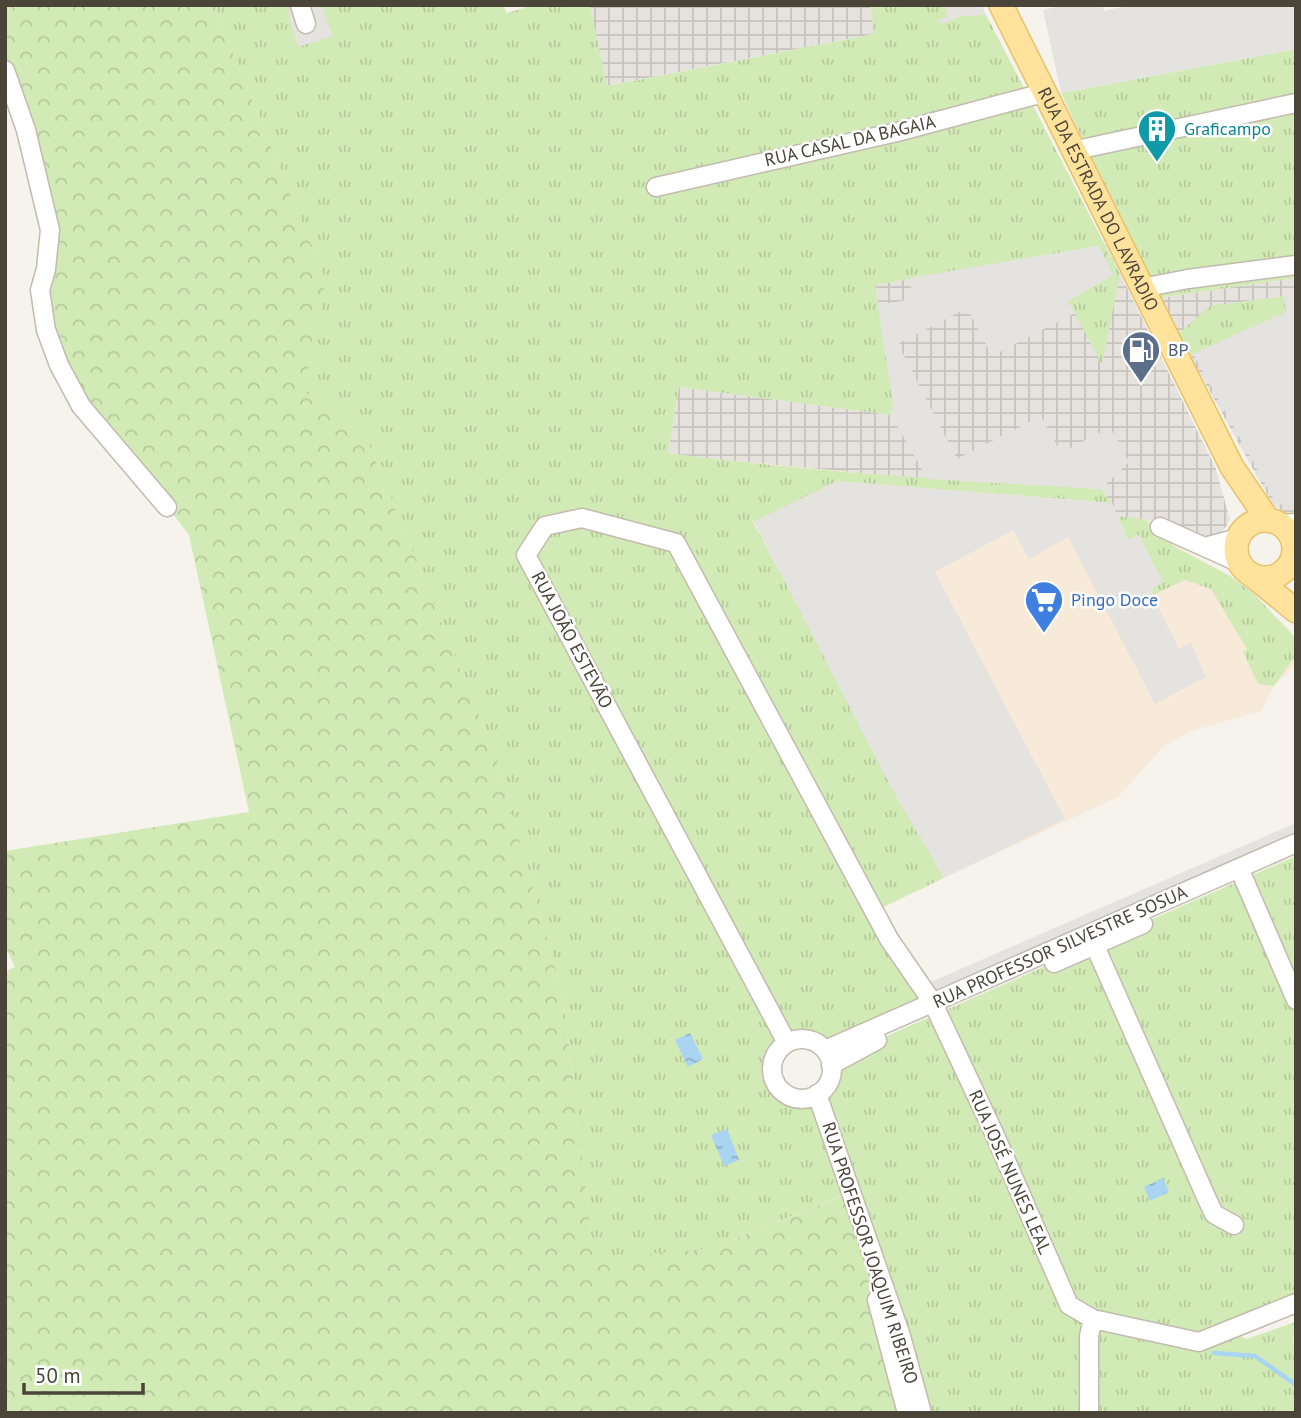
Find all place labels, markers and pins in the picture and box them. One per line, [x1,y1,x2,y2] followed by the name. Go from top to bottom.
[1136,108,1178,163] building icon: Graficampo
[1184,117,1271,140] place label: Graficampo
[1120,329,1162,384] fuel station icon: BP
[1168,338,1189,361] place label: BP
[1023,579,1065,634] supermarket icon: Pingo Doce
[1071,588,1158,611] place label: Pingo Doce

